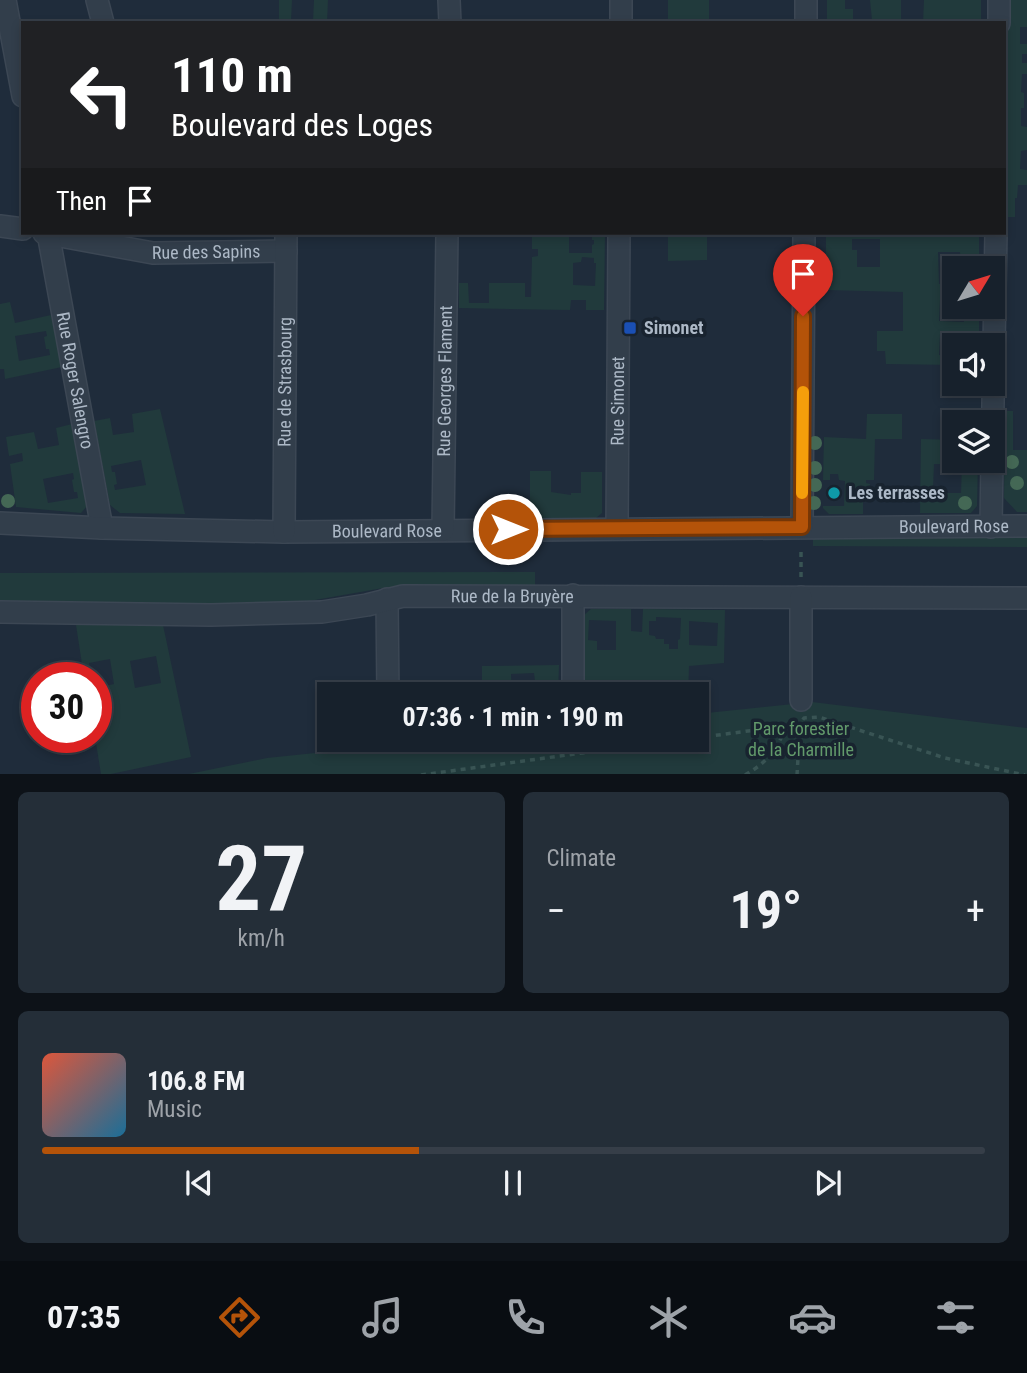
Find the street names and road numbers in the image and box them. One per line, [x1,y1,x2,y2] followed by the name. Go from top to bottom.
[152,240,261,263] street label: Rue des Sapins
[433,305,456,457] street label: Rue Georges Flament
[53,310,98,451] street label: Rue Roger Salengro
[274,317,295,447] street label: Rue de Strasbourg
[607,356,628,446] street label: Rue Simonet
[899,515,1009,537] street label: Boulevard Rose
[332,520,442,542] street label: Boulevard Rose
[451,585,574,607] street label: Rue de la Bruyère

